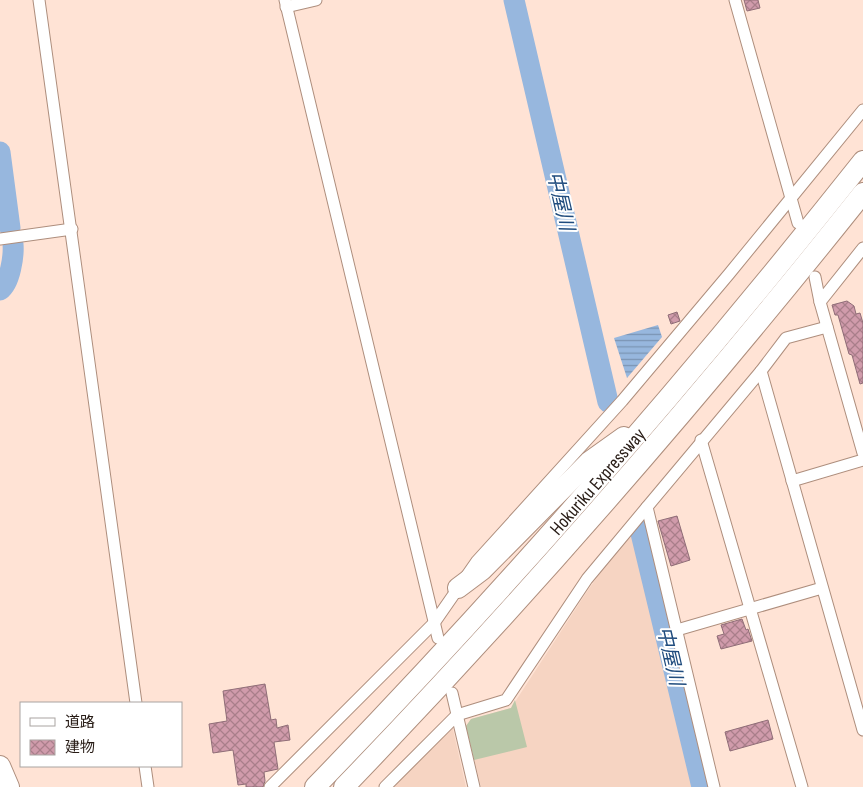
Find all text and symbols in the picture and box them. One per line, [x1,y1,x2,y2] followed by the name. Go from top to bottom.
[542,169,579,235] water label: 中屋川
[546,423,651,540] street label: Hokuriku Expressway
[652,624,689,690] water label: 中屋川
[20,702,182,767] legend
[65,713,95,732] text: 道路
[65,738,95,757] text: 建物

